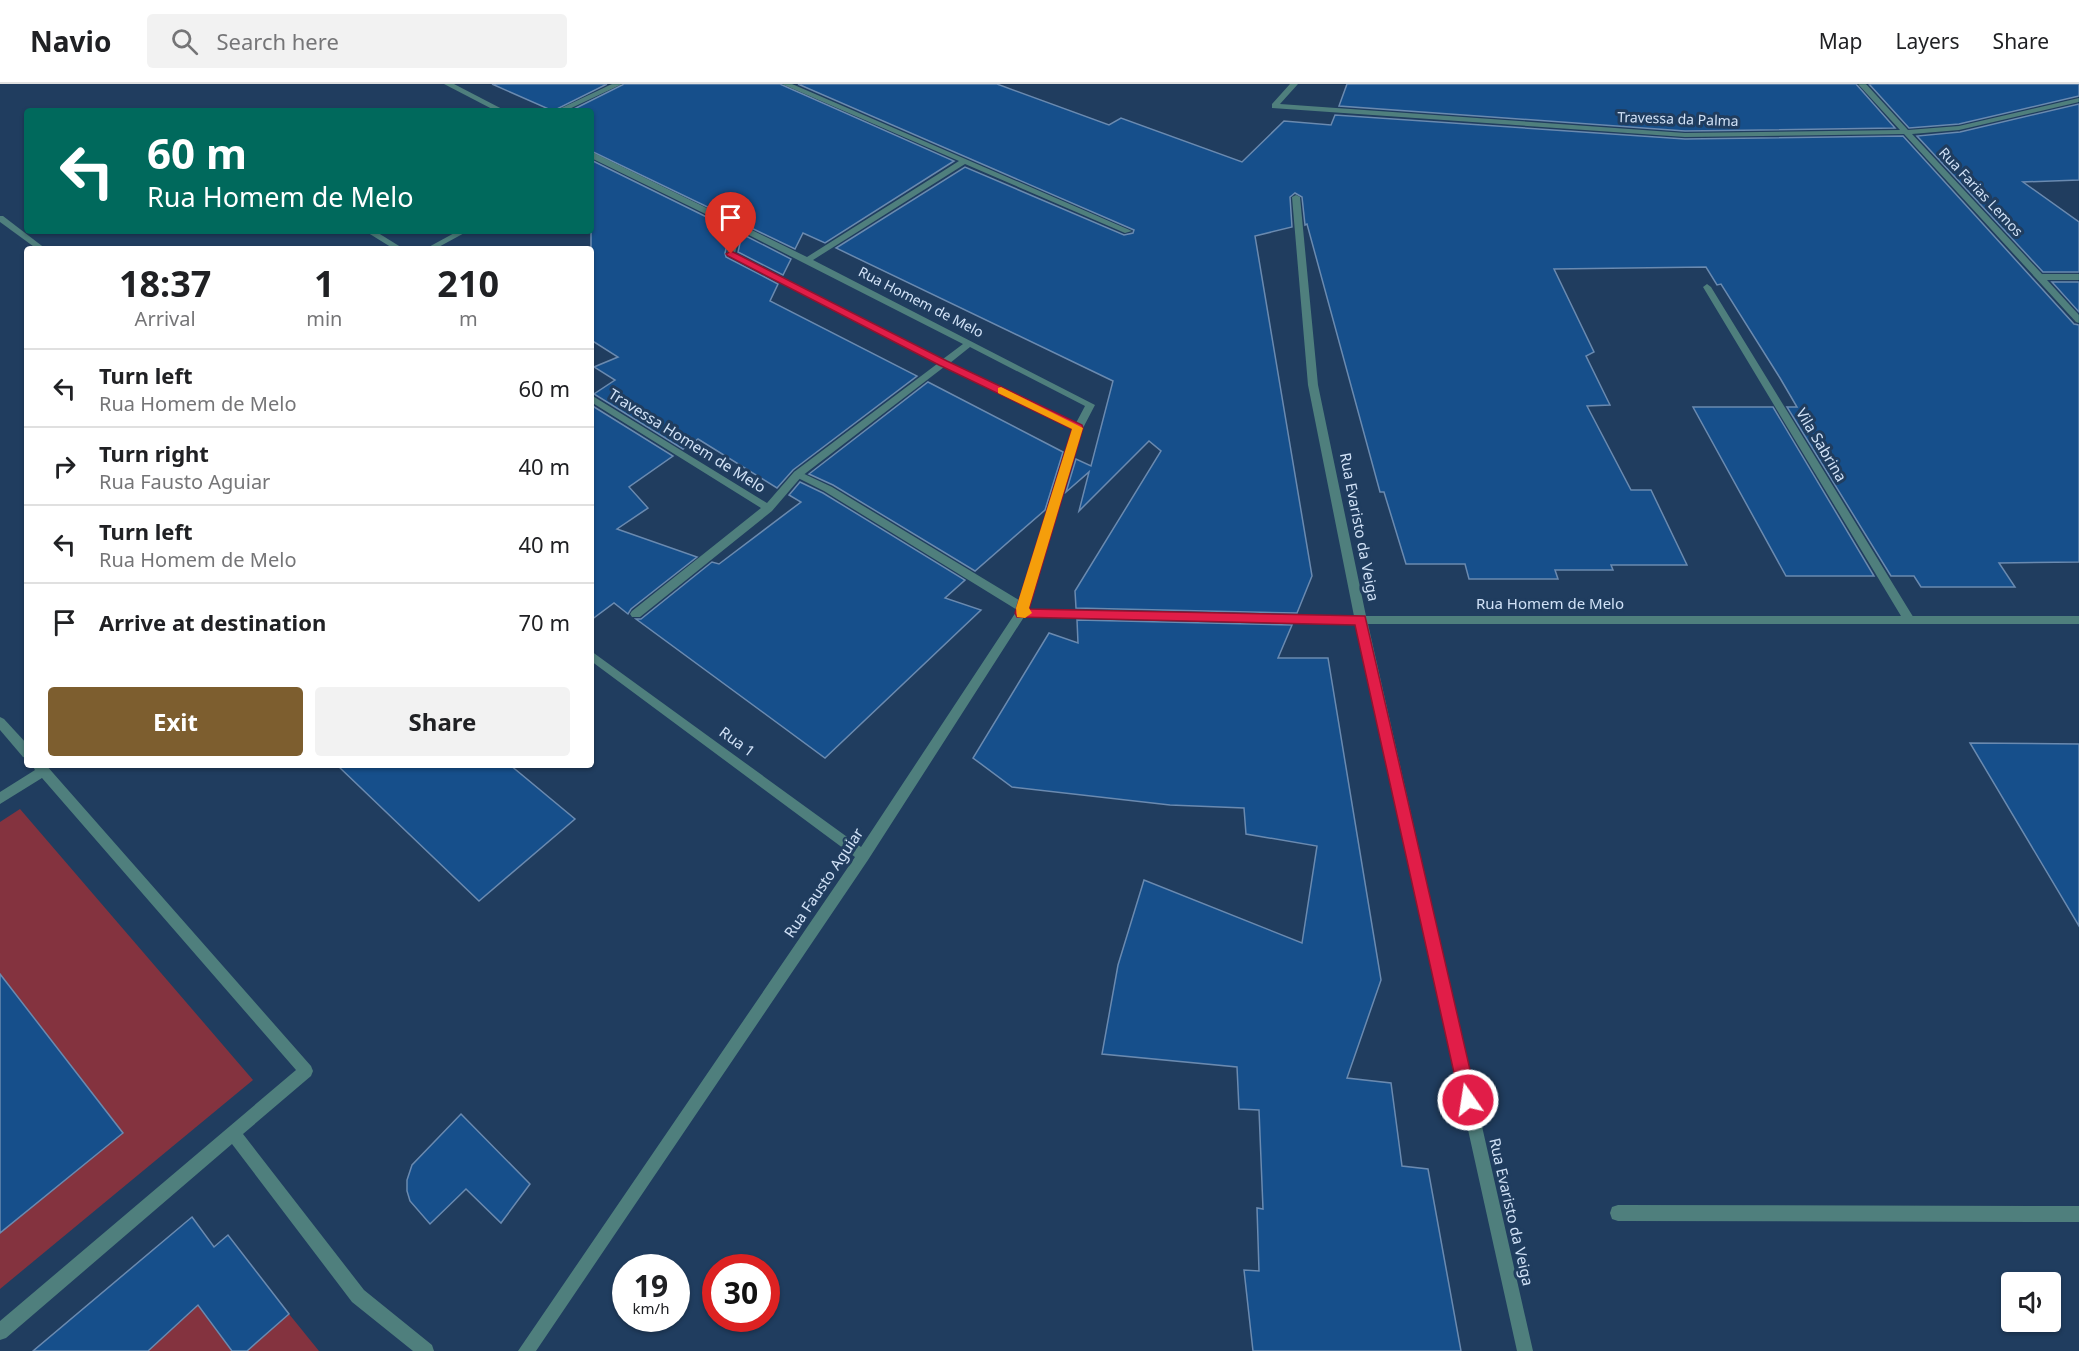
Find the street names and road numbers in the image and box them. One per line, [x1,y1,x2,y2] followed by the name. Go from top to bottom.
[1617,107,1739,130] street label: Travessa da Palma
[1935,143,2028,240] street label: Rua Farias Lemos
[855,262,987,341] street label: Rua Homem de Melo
[605,383,770,497] street label: Travessa Homem de Melo
[1792,404,1852,485] street label: Vila Sabrina
[1336,451,1384,603] street label: Rua Evaristo da Veiga
[1476,593,1624,613] street label: Rua Homem de Melo
[716,721,759,761] street label: Rua 1
[779,824,867,941] street label: Rua Fausto Aguiar
[1485,1136,1539,1288] street label: Rua Evaristo da Veiga

